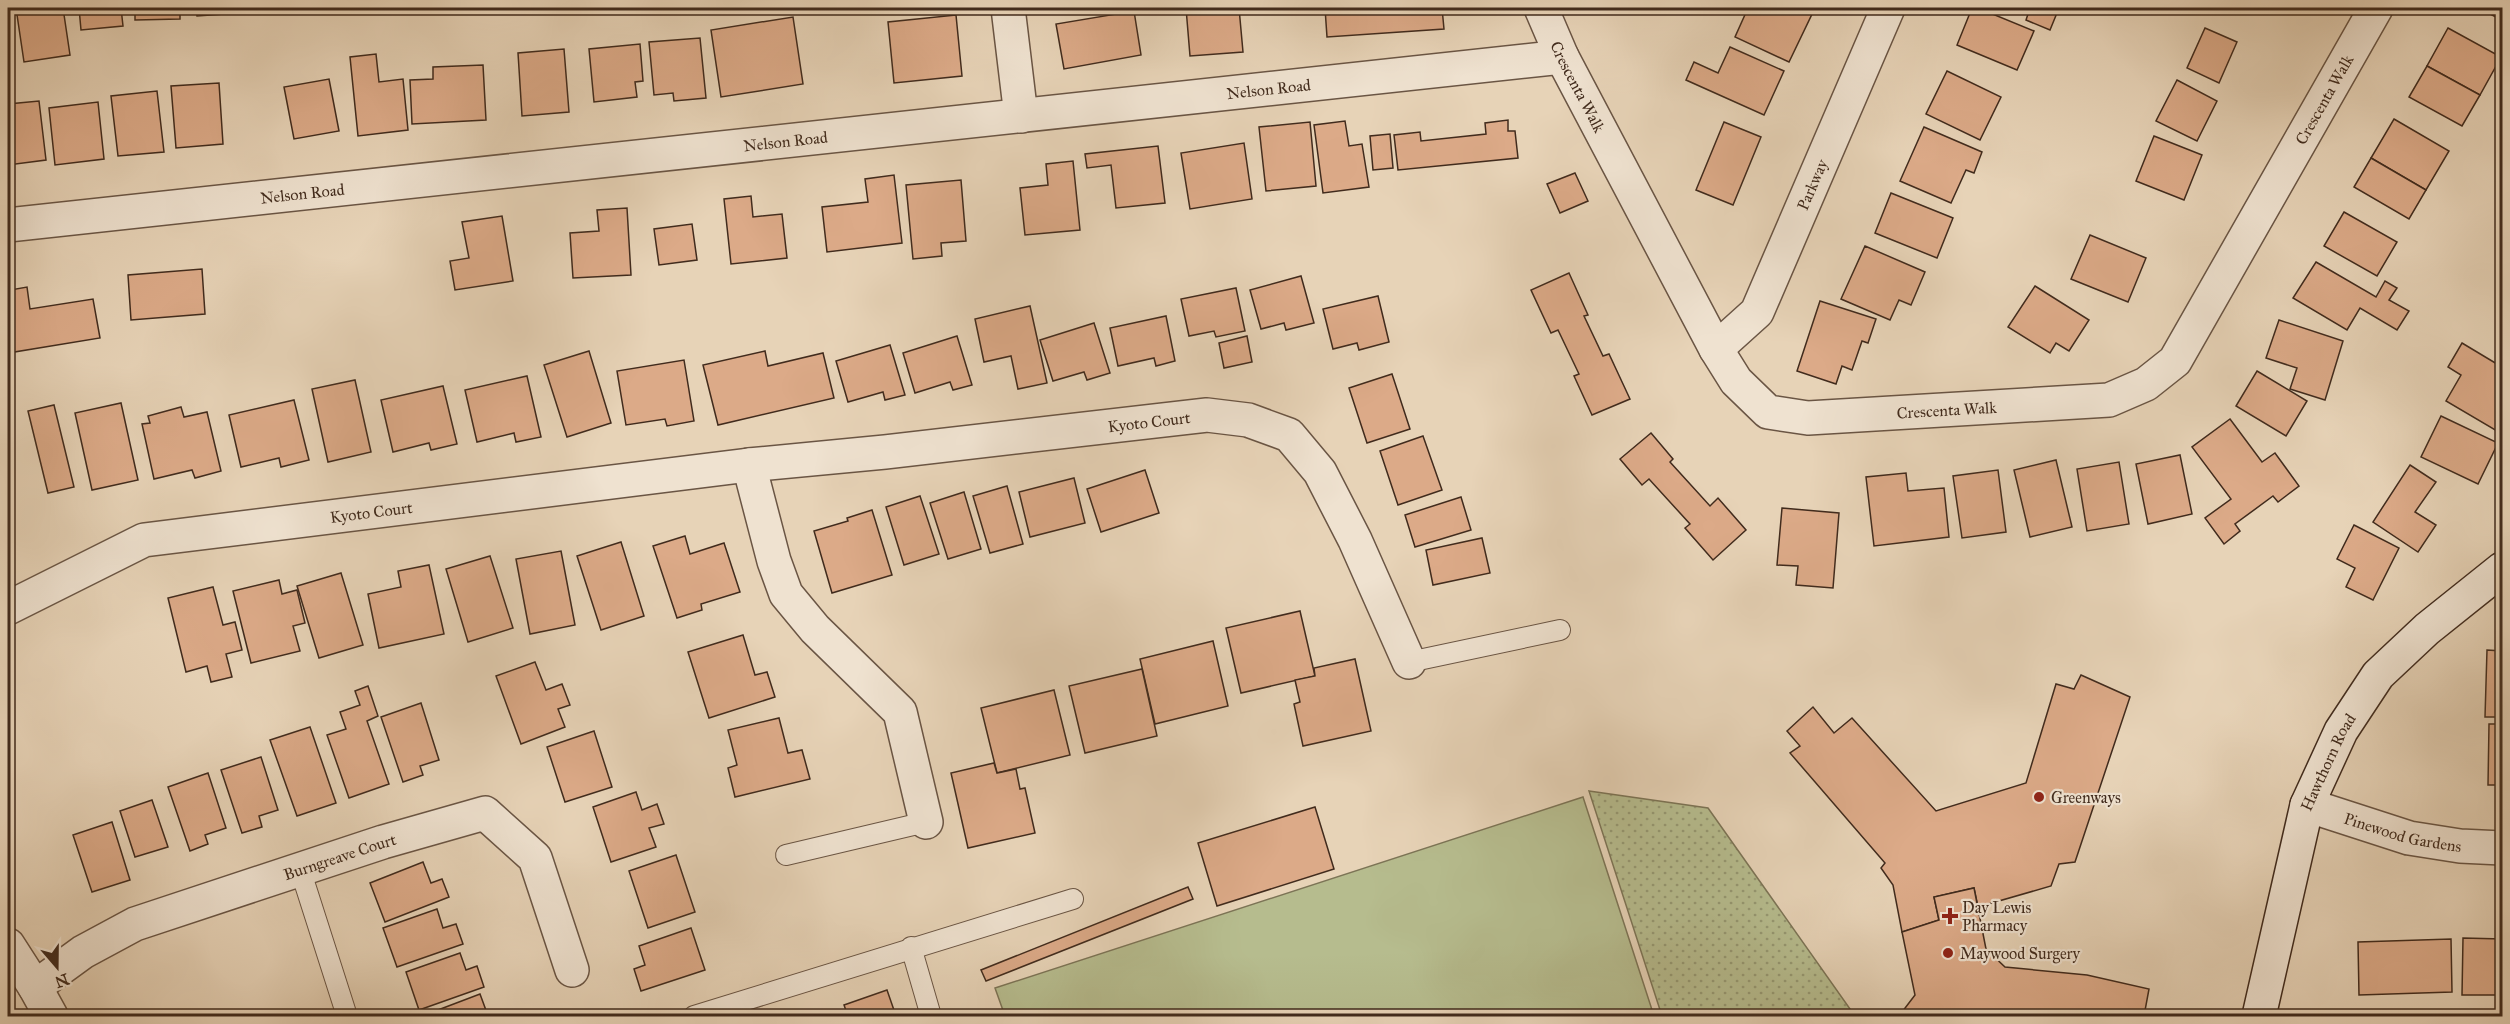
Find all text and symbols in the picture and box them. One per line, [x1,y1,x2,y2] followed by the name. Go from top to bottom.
[1546,38,1609,136] street label: Crescenta Walk
[2291,51,2358,148] street label: Crescenta Walk
[1226,75,1312,103] street label: Nelson Road
[742,127,829,155] street label: Nelson Road
[1793,156,1832,213] street label: Parkway
[259,180,345,208] street label: Nelson Road
[1896,398,1998,423] street label: Crescenta Walk
[1107,408,1192,436] street label: Kyoto Court
[329,498,414,527] street label: Kyoto Court
[2297,710,2360,814] street label: Hawthorn Road
[2051,788,2121,807] place label: Greenways
[2032,790,2046,804] marker: Greenways
[2342,809,2463,856] street label: Pinewood Gardens
[281,830,399,884] street label: Burngreave Court
[1962,898,2031,935] place label: Day Lewis Pharmacy
[1943,909,1957,923] marker: Day Lewis Pharmacy
[27,937,87,997] north arrow
[1960,944,2081,964] place label: Maywood Surgery
[1941,946,1955,960] marker: Maywood Surgery
[52,969,72,992] text: N

